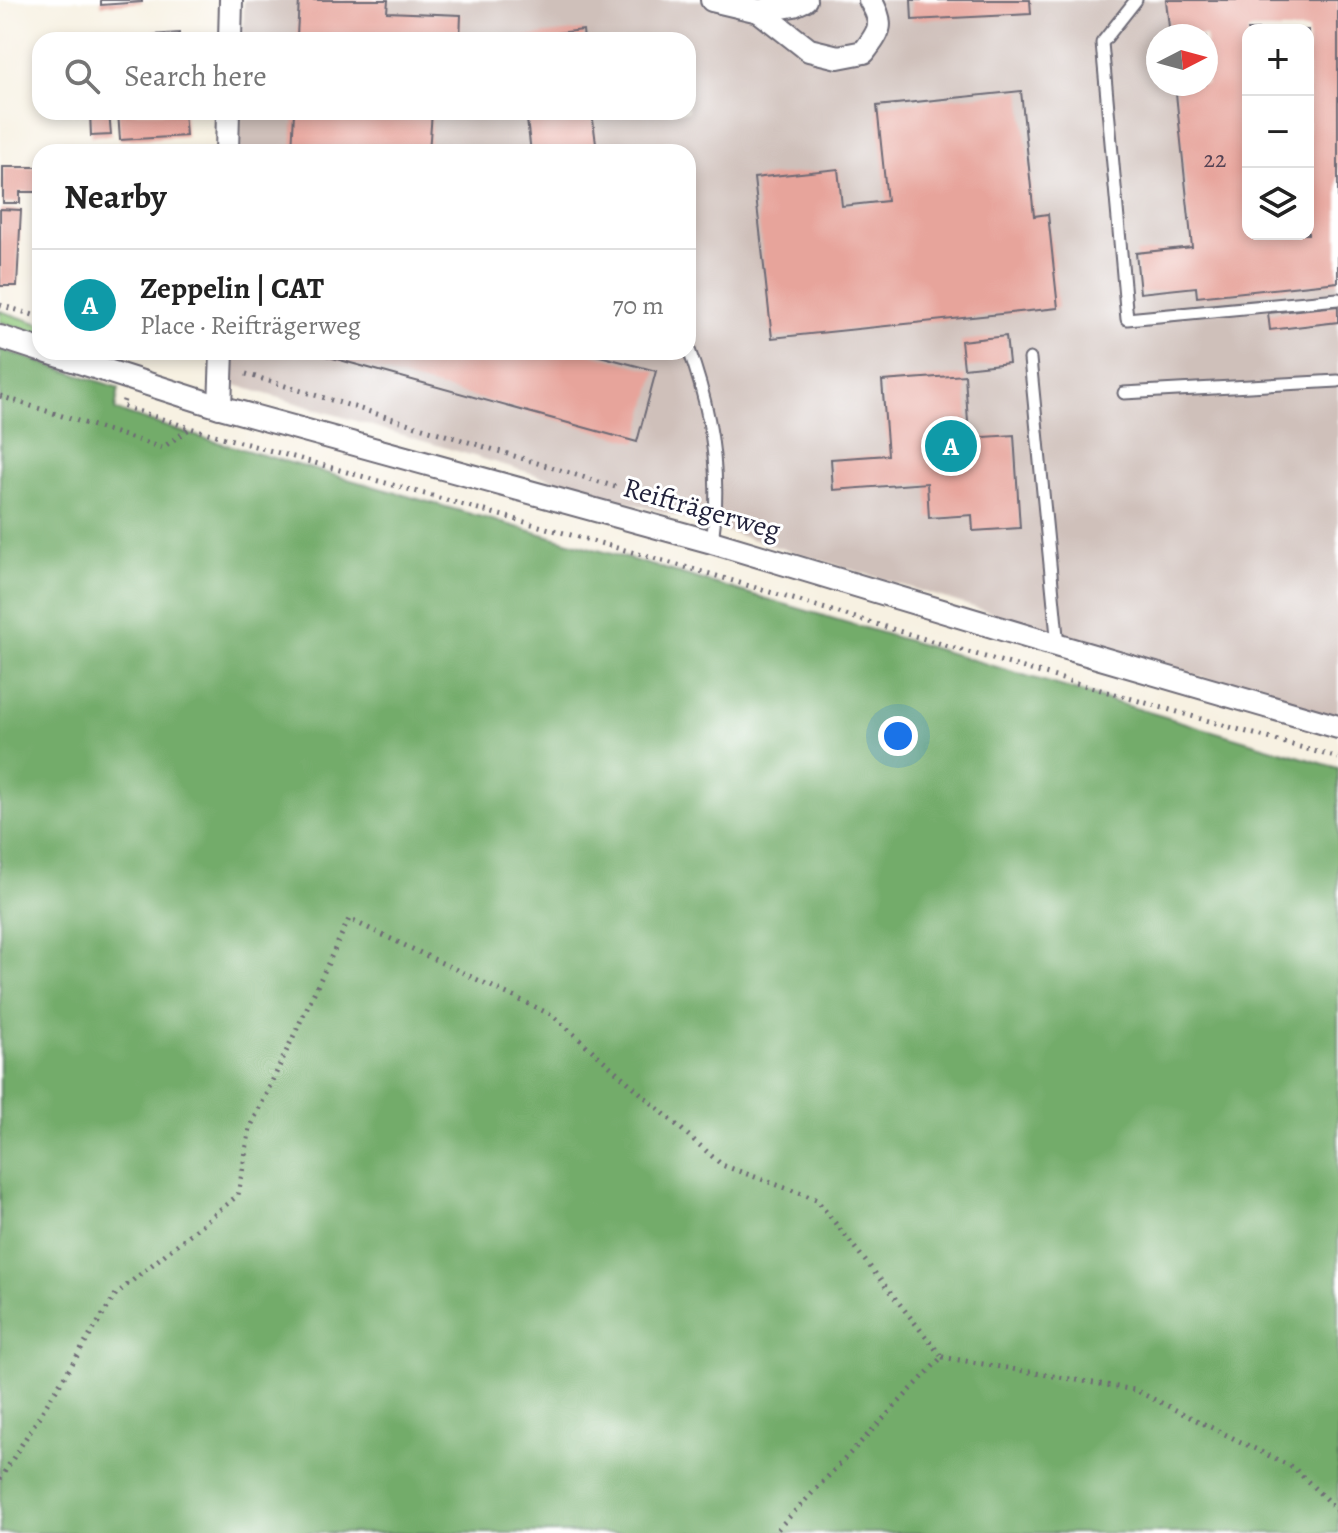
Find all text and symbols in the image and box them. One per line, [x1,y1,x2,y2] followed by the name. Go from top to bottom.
[1146,24,1218,96] north arrow
[1242,24,1314,240] map controls
[1242,24,1314,96] button: +
[32,32,696,120] search box
[60,54,104,98] icon: search
[124,56,267,96] text: Search here
[1242,96,1314,168] button: −
[1204,143,1226,175] house number: 22
[1242,168,1314,240] button: layers
[64,173,167,220] text: Nearby
[140,268,324,308] text: Zeppelin | CAT
[82,288,98,323] text: A
[612,288,664,323] text: 70 m
[140,308,361,343] text: Place · Reifträgerweg
[925,416,977,476] pin: A
[619,468,785,550] street label: Reifträgerweg
[878,716,918,756] your location

